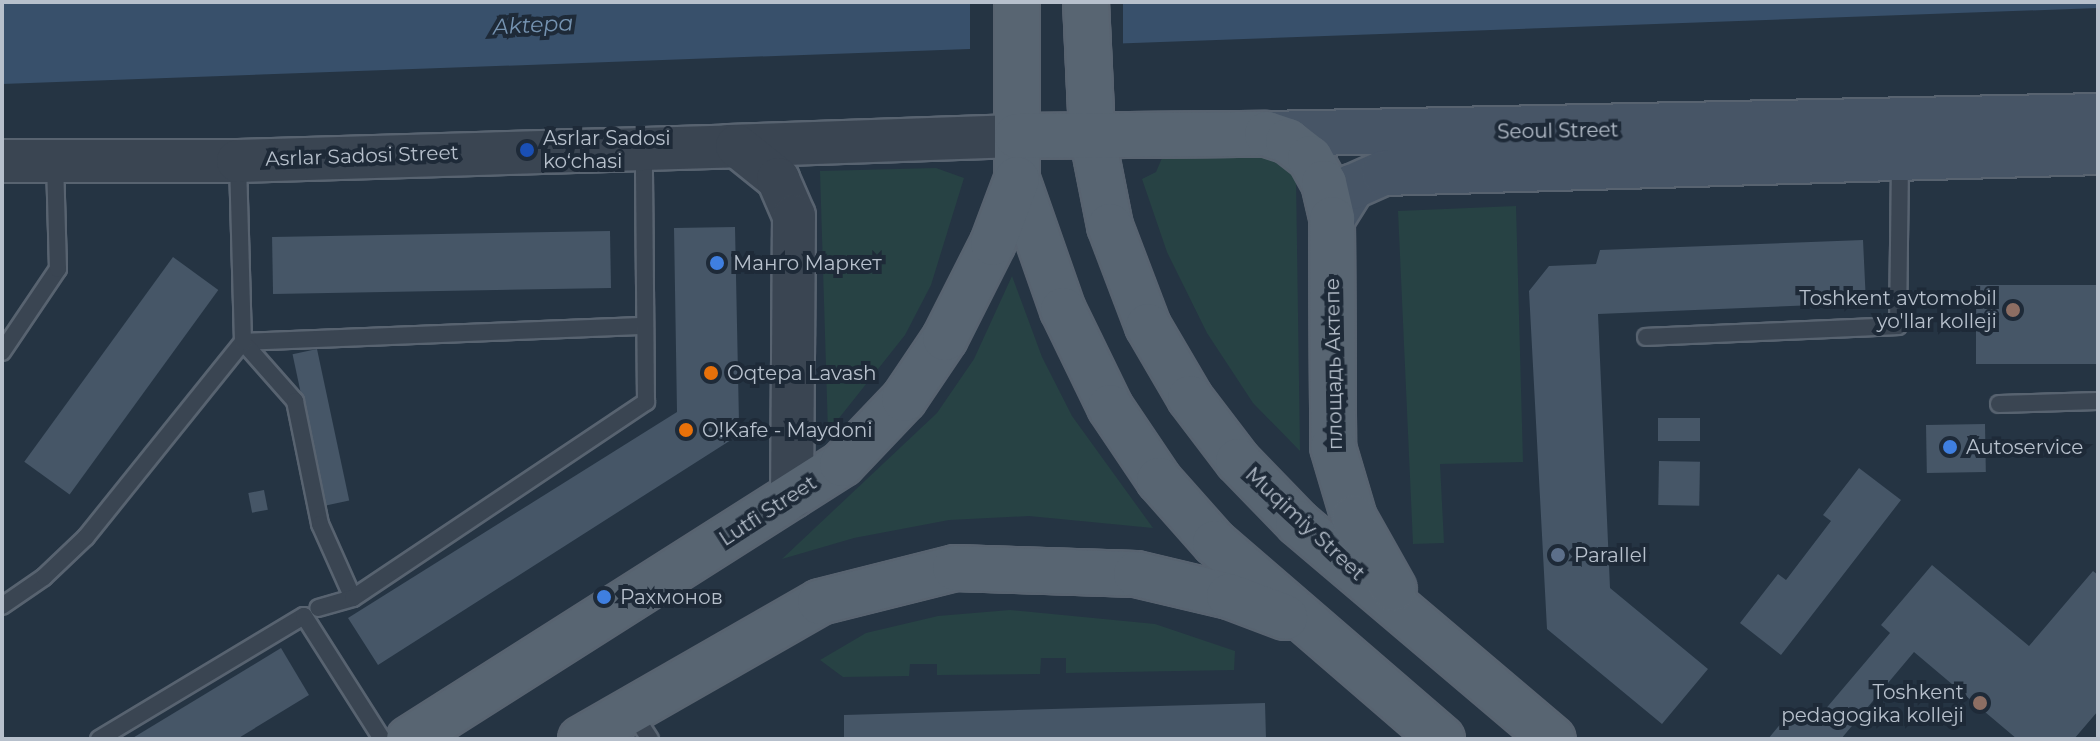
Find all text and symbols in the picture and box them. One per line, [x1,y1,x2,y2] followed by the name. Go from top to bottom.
[492,10,574,40] water label: Aktepa
[1497,118,1619,144] street label: Seoul Street
[543,126,671,173] place label: Asrlar Sadosi ko‘chasi
[265,141,459,171] street label: Asrlar Sadosi Street
[518,141,536,159] marker: Asrlar Sadosi ko‘chasi
[733,251,882,275] place label: Манго Маркет
[708,254,726,272] marker: Манго Маркет
[1321,278,1347,450] street label: площадь Актепе
[1799,286,1997,333] place label: Toshkent avtomobil yo'llar kolleji
[2004,301,2022,319] marker: Toshkent avtomobil yo'llar kolleji
[727,361,877,385] place label: Oqtepa Lavash
[702,364,720,382] marker: Oqtepa Lavash
[702,418,873,442] place label: O!Kafe - Maydoni
[677,421,695,439] marker: O!Kafe - Maydoni
[1966,435,2083,459] place label: Autoservice
[1941,438,1959,456] marker: Autoservice
[1240,463,1370,585] street label: Muqimiy Street
[715,471,821,551] street label: Lutfi Street
[1574,543,1647,567] place label: Parallel
[1549,546,1567,564] marker: Parallel
[620,585,723,609] place label: Рахмонов
[595,588,613,606] marker: Рахмонов
[1781,680,1964,727] place label: Toshkent pedagogika kolleji
[1971,694,1989,712] marker: Toshkent pedagogika kolleji

